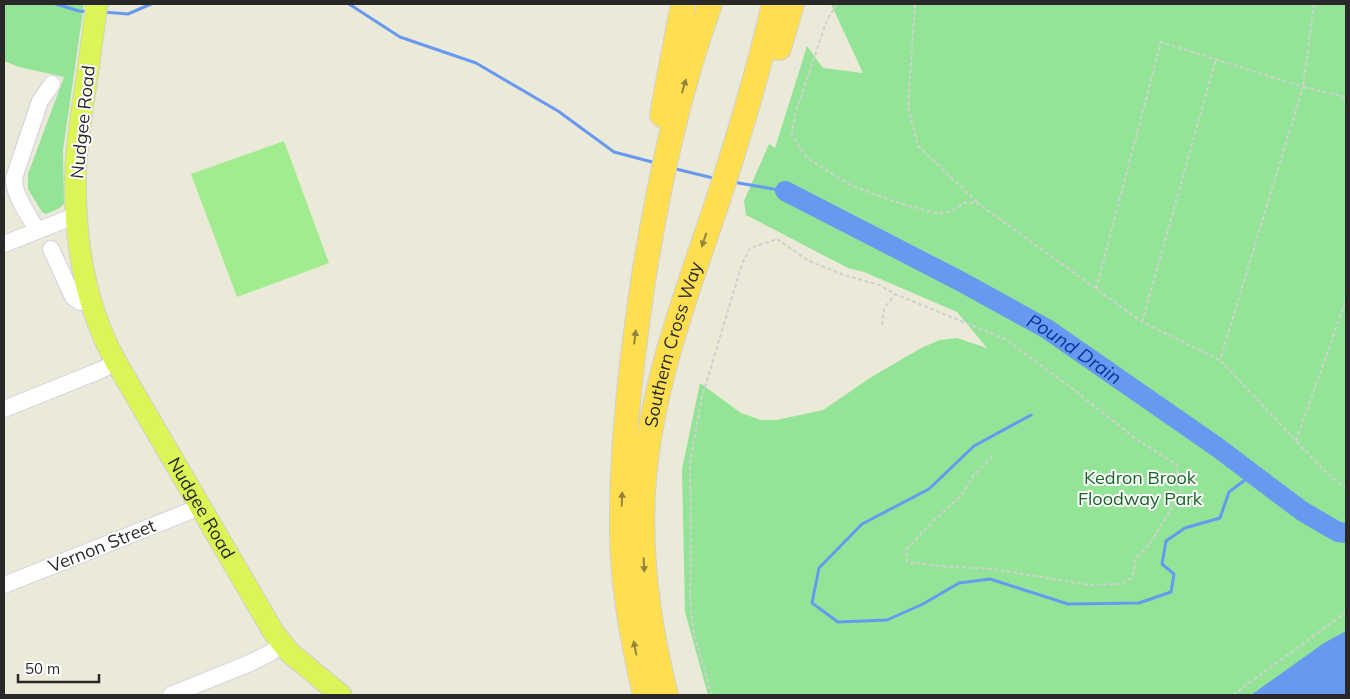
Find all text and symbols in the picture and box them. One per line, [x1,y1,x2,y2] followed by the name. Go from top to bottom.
[65,64,100,180] street label: Nudgee Road
[681,78,689,93] one-way arrow
[700,233,708,248] one-way arrow
[639,258,707,429] street label: Southern Cross Way
[1023,308,1127,389] water label: Pound Drain
[632,329,640,345] one-way arrow
[163,453,240,563] street label: Nudgee Road
[1078,466,1203,510] park label: Kedron Brook Floodway Park
[619,491,627,507] one-way arrow
[45,514,159,577] street label: Vernon Street
[641,557,649,573] one-way arrow
[631,639,639,655] one-way arrow
[18,652,99,684] scale bar
[25,659,60,678] text: 50 m

